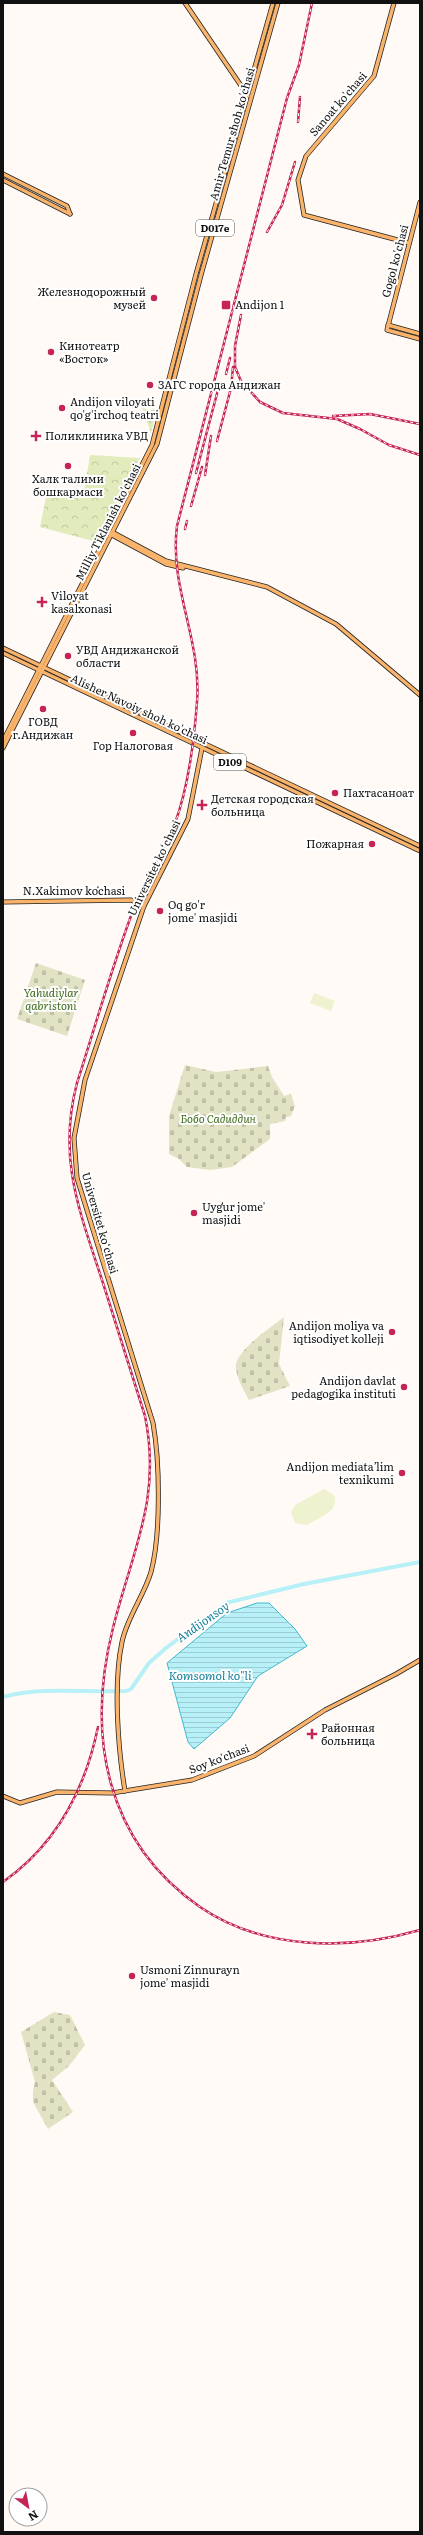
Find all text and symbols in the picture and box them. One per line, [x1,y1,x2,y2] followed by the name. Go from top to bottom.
[204,65,258,202] street label: Amir Temur shoh ko'chasi
[305,68,370,139] street label: Sanoat ko'chasi
[196,220,234,236] road number: D017e
[377,222,412,299] street label: Gogol ko'chasi
[38,283,146,312] place label: Железнодорожный музей
[149,293,159,303] marker: Железнодорожный музей
[235,296,285,312] place label: Andijon 1
[220,299,232,311] marker: Andijon 1
[59,337,120,366] place label: Кинотеатр «Восток»
[46,347,56,357] marker: Кинотеатр «Восток»
[158,376,281,392] place label: ЗАГС города Андижан
[145,380,155,390] marker: ЗАГС города Андижан
[70,393,159,422] place label: Andijon viloyati qo'g'irchoq teatri
[57,403,67,413] marker: Andijon viloyati qo'g'irchoq teatri
[45,427,148,443] place label: Поликлиника УВД
[30,430,42,442] marker: Поликлиника УВД
[71,460,144,583] street label: Milliy Tiklanish ko'chasi
[63,461,73,471] marker: Халк талими бошкармаси
[32,470,104,499] place label: Халк талими бошкармаси
[51,587,113,616] place label: Viloyat kasalxonasi
[36,596,48,608] marker: Viloyat kasalxonasi
[76,641,179,670] place label: УВД Андижанской области
[63,651,73,661] marker: УВД Андижанской области
[68,669,211,747] street label: Alisher Navoiy shoh ko'chasi
[38,704,48,714] marker: ГОВД г.Андижан
[13,713,73,742] place label: ГОВД г.Андижан
[128,728,138,738] marker: Гор Налоговая
[93,737,174,753] place label: Гор Налоговая
[214,754,246,770] road number: D109
[343,784,415,800] place label: Пахтасаноат
[330,788,340,798] marker: Пахтасаноат
[211,790,314,819] place label: Детская городская больница
[196,799,208,811] marker: Детская городская больница
[123,817,183,918] street label: Universitet kо‘chasi
[306,835,364,851] place label: Пожарная
[367,839,377,849] marker: Пожарная
[23,882,126,898] street label: N.Xakimov koʻchasi
[168,896,238,925] place label: Oq go'r jome' masjidi
[155,906,165,916] marker: Oq go'r jome' masjidi
[23,984,79,1013] park label: Yahudiylar qabristoni
[180,1110,257,1126] park label: Бобо Садиддин
[79,1170,123,1276] street label: Universitet kо‘chasi
[202,1198,265,1227] place label: Uygʻur jome' masjidi
[189,1208,199,1218] marker: Uygʻur jome' masjidi
[289,1317,384,1346] place label: Andijon moliya va iqtisodiyet kolleji
[387,1327,397,1337] marker: Andijon moliya va iqtisodiyet kolleji
[291,1372,397,1401] place label: Andijon davlat pedagogika instituti
[399,1382,409,1392] marker: Andijon davlat pedagogika instituti
[286,1458,394,1487] place label: Andijon mediataʼlim texnikumi
[397,1468,407,1478] marker: Andijon mediataʼlim texnikumi
[172,1596,233,1646] water label: Andijonsoy
[168,1666,252,1684] water label: Komsomol ko"li
[321,1719,375,1748] place label: Районная больница
[306,1728,318,1740] marker: Районная больница
[186,1739,251,1777] street label: Soy ko'chasi
[140,1961,240,1990] place label: Usmoni Zinnurayn jome' masjidi
[127,1971,137,1981] marker: Usmoni Zinnurayn jome' masjidi
[8,2487,48,2527] north arrow
[26,2507,42,2526] text: N

